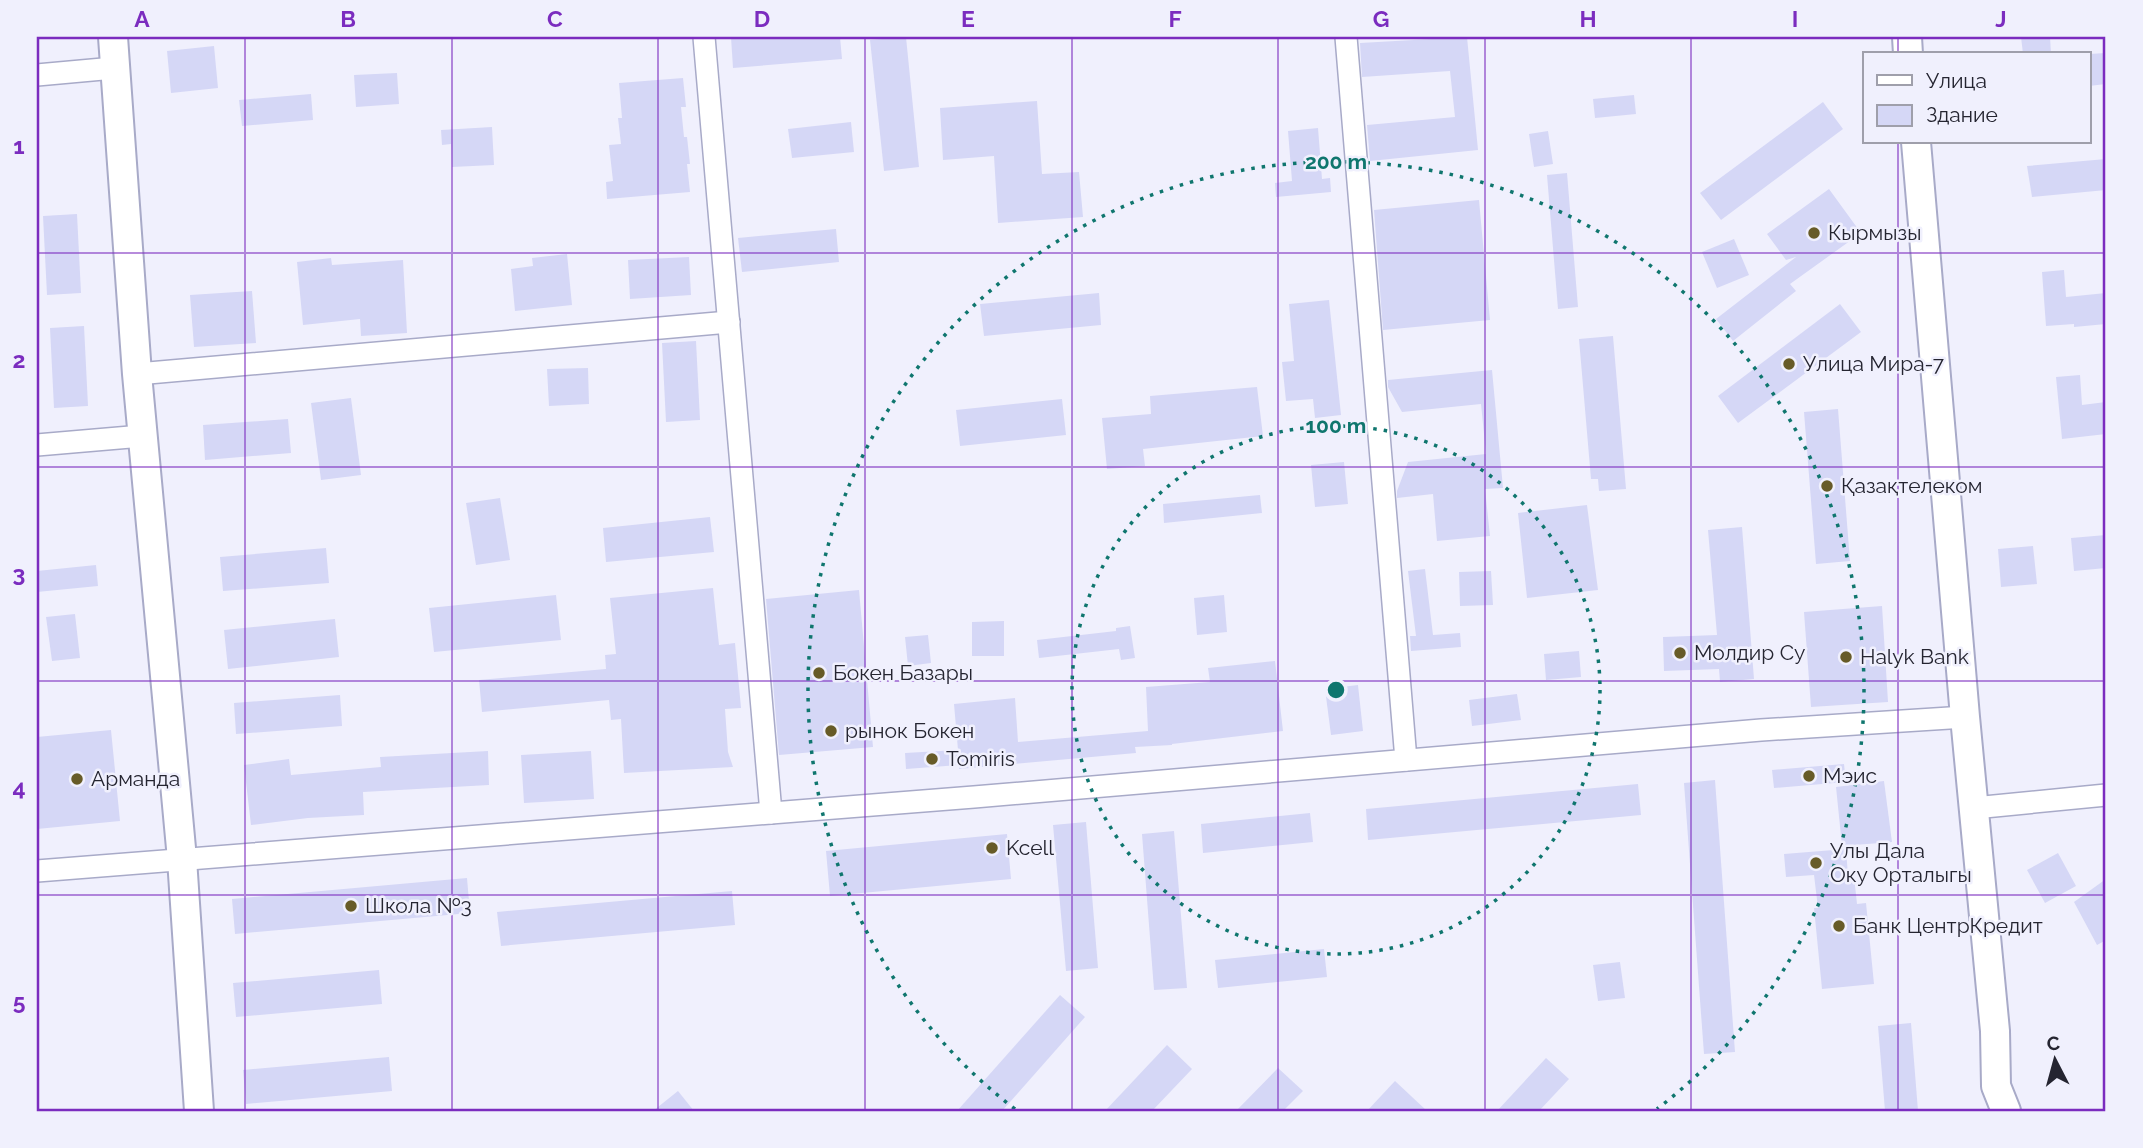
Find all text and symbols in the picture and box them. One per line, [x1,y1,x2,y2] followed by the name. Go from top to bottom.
[134,5,150,32] text: A
[340,5,356,32] text: B
[547,5,563,32] text: C
[754,5,770,32] text: D
[961,5,975,32] text: E
[1168,5,1182,32] text: F
[1373,5,1389,32] text: G
[1579,5,1597,32] text: H
[1792,5,1798,32] text: I
[1995,5,2007,32] text: J
[1863,52,2090,144] legend
[1926,68,1987,93] text: Улица
[1926,102,1998,127] text: Здание
[13,132,25,159] text: 1
[1305,149,1367,174] text: 200 m
[1828,220,1921,245] place label: Кырмызы
[1806,225,1822,241] marker: Кырмызы
[13,346,25,373] text: 2
[1803,351,1945,376] place label: Улица Мира-7
[1781,356,1797,372] marker: Улица Мира-7
[1306,413,1366,438] text: 100 m
[1841,473,1982,498] place label: Қазақтелеком
[1819,478,1835,494] marker: Қазақтелеком
[13,560,25,587] text: 3
[1694,640,1805,665] place label: Молдир Су
[1860,644,1969,669] place label: Halyk Bank
[1672,645,1688,661] marker: Молдир Су
[1838,649,1854,665] marker: Halyk Bank
[833,660,973,685] place label: Бокен Базары
[811,665,827,681] marker: Бокен Базары
[1324,678,1348,702] centre of rings
[845,718,974,743] place label: рынок Бокен
[823,723,839,739] marker: рынок Бокен
[946,746,1015,771] place label: Tomiris
[924,751,940,767] marker: Tomiris
[1823,763,1877,788] place label: Мэис
[91,766,180,791] place label: Арманда
[1801,768,1817,784] marker: Мэис
[69,771,85,787] marker: Арманда
[12,774,26,801] text: 4
[1006,835,1054,860] place label: Kcell
[1830,838,1972,887] place label: Улы Дала Оку Орталыгы
[984,840,1000,856] marker: Kcell
[1808,855,1824,871] marker: Улы Дала Оку Орталыгы
[365,893,472,918] place label: Школа №3
[343,898,359,914] marker: Школа №3
[1853,913,2043,938] place label: Банк ЦентрКредит
[1831,918,1847,934] marker: Банк ЦентрКредит
[13,988,26,1015] text: 5
[2021,1026,2090,1096] north arrow
[2046,1031,2061,1055] text: С

